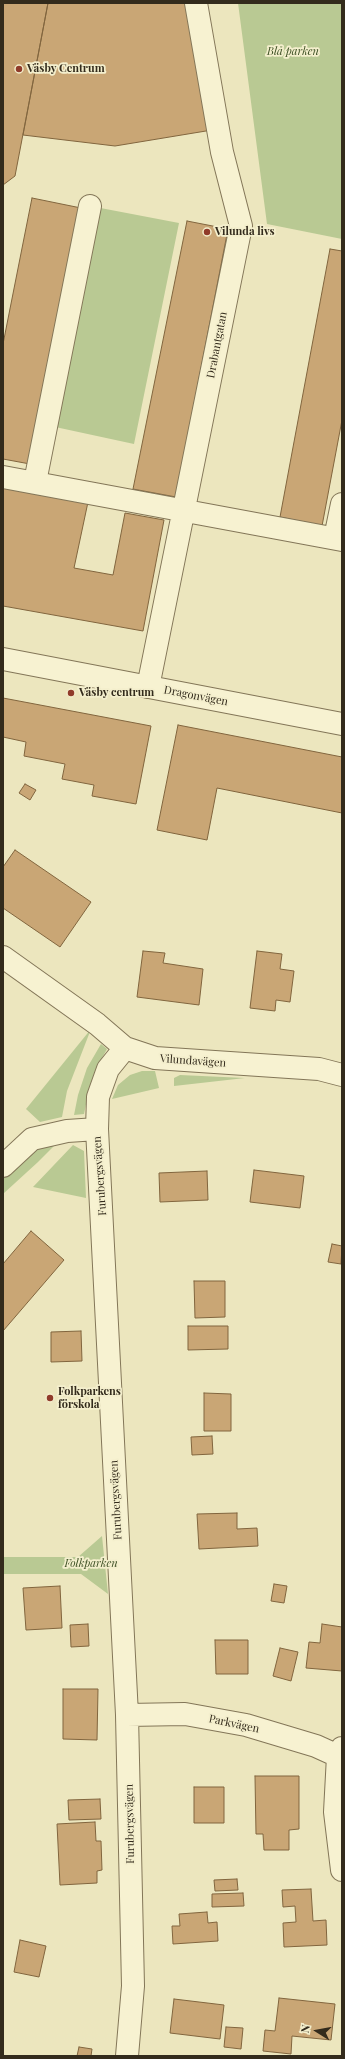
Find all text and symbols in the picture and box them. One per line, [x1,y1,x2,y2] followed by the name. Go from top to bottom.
[267,45,319,59] park label: Blå parken
[27,62,105,76] place label: Väsby Centrum
[14,64,24,74] marker: Väsby Centrum
[215,225,275,239] place label: Vilunda livs
[202,227,212,237] marker: Vilunda livs
[204,311,230,379] street label: Drabantgatan
[163,683,229,709] street label: Dragonvägen
[79,686,154,700] place label: Väsby centrum
[66,688,76,698] marker: Väsby centrum
[159,1052,227,1070] street label: Vilundavägen
[91,1136,109,1216] street label: Furubergsvägen
[58,1385,121,1411] place label: Folkparkens förskola
[45,1393,55,1403] marker: Folkparkens förskola
[107,1460,125,1540] street label: Furubergsvägen
[64,1557,118,1571] park label: Folkparken
[208,1712,260,1736] street label: Parkvägen
[123,1784,137,1864] street label: Furubergsvägen
[297,2011,337,2051] north arrow
[297,2023,313,2034] text: N

